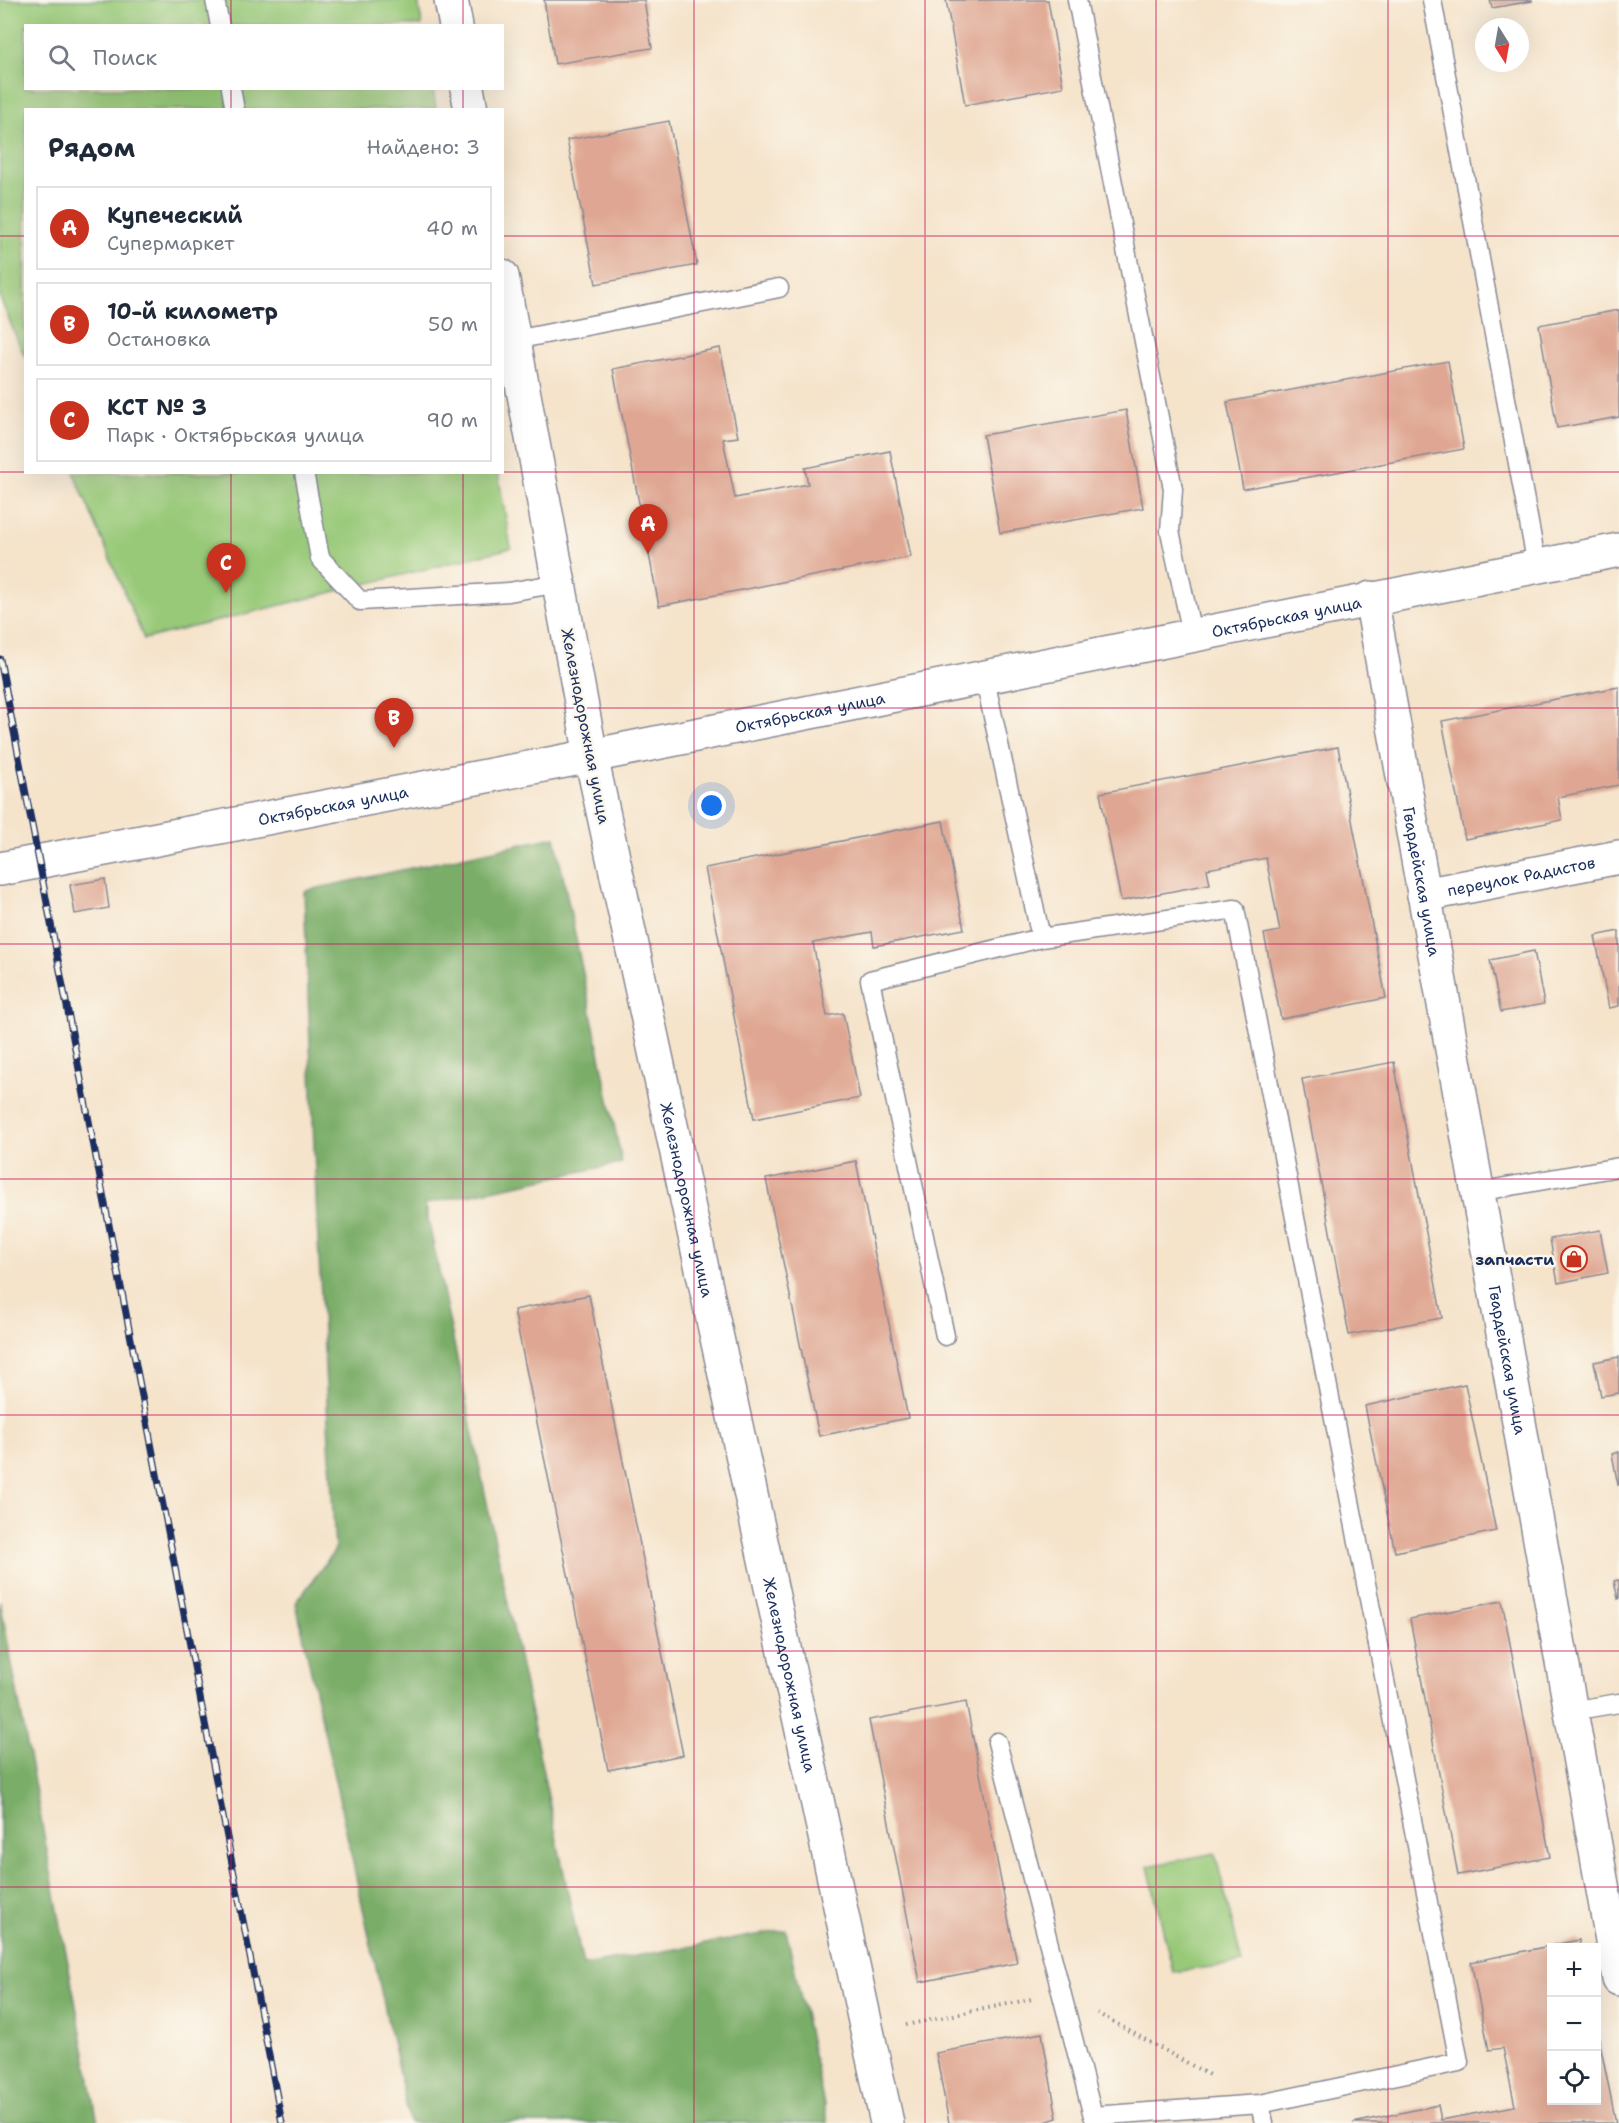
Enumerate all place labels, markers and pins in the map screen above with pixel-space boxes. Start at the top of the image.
pin: A [628,504,668,554]
pin: C [206,544,246,593]
pin: B [374,698,414,748]
shop icon: запчасти [1559,1244,1589,1274]
place label: запчасти [1476,1249,1554,1270]

